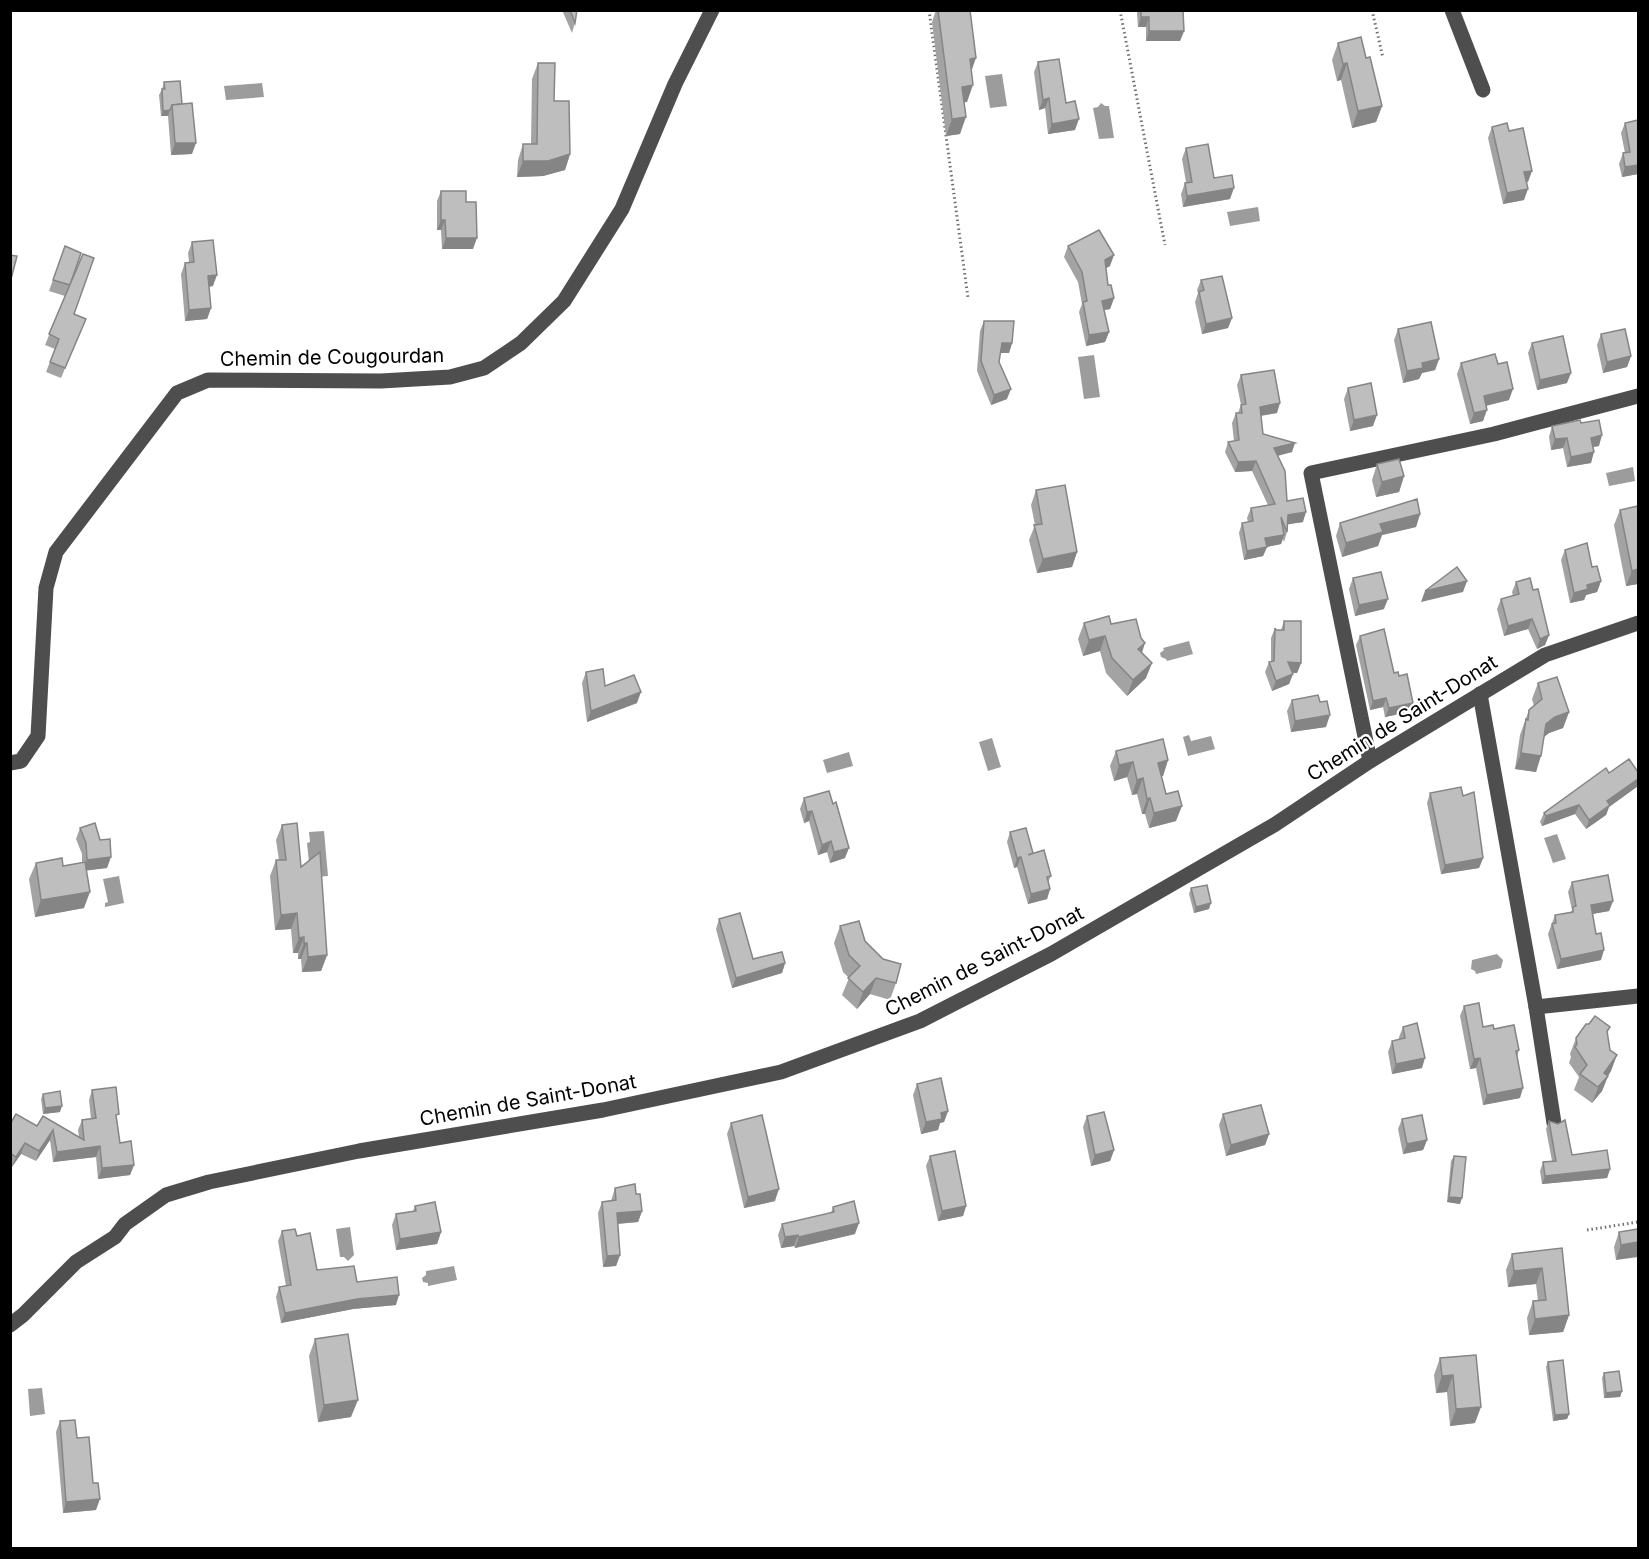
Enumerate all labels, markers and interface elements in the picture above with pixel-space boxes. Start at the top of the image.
street label: Chemin de Cougourdan [220,343,444,371]
street label: Chemin de Saint-Donat [1303,649,1502,786]
street label: Chemin de Saint-Donat [881,900,1088,1022]
street label: Chemin de Saint-Donat [418,1069,639,1131]

